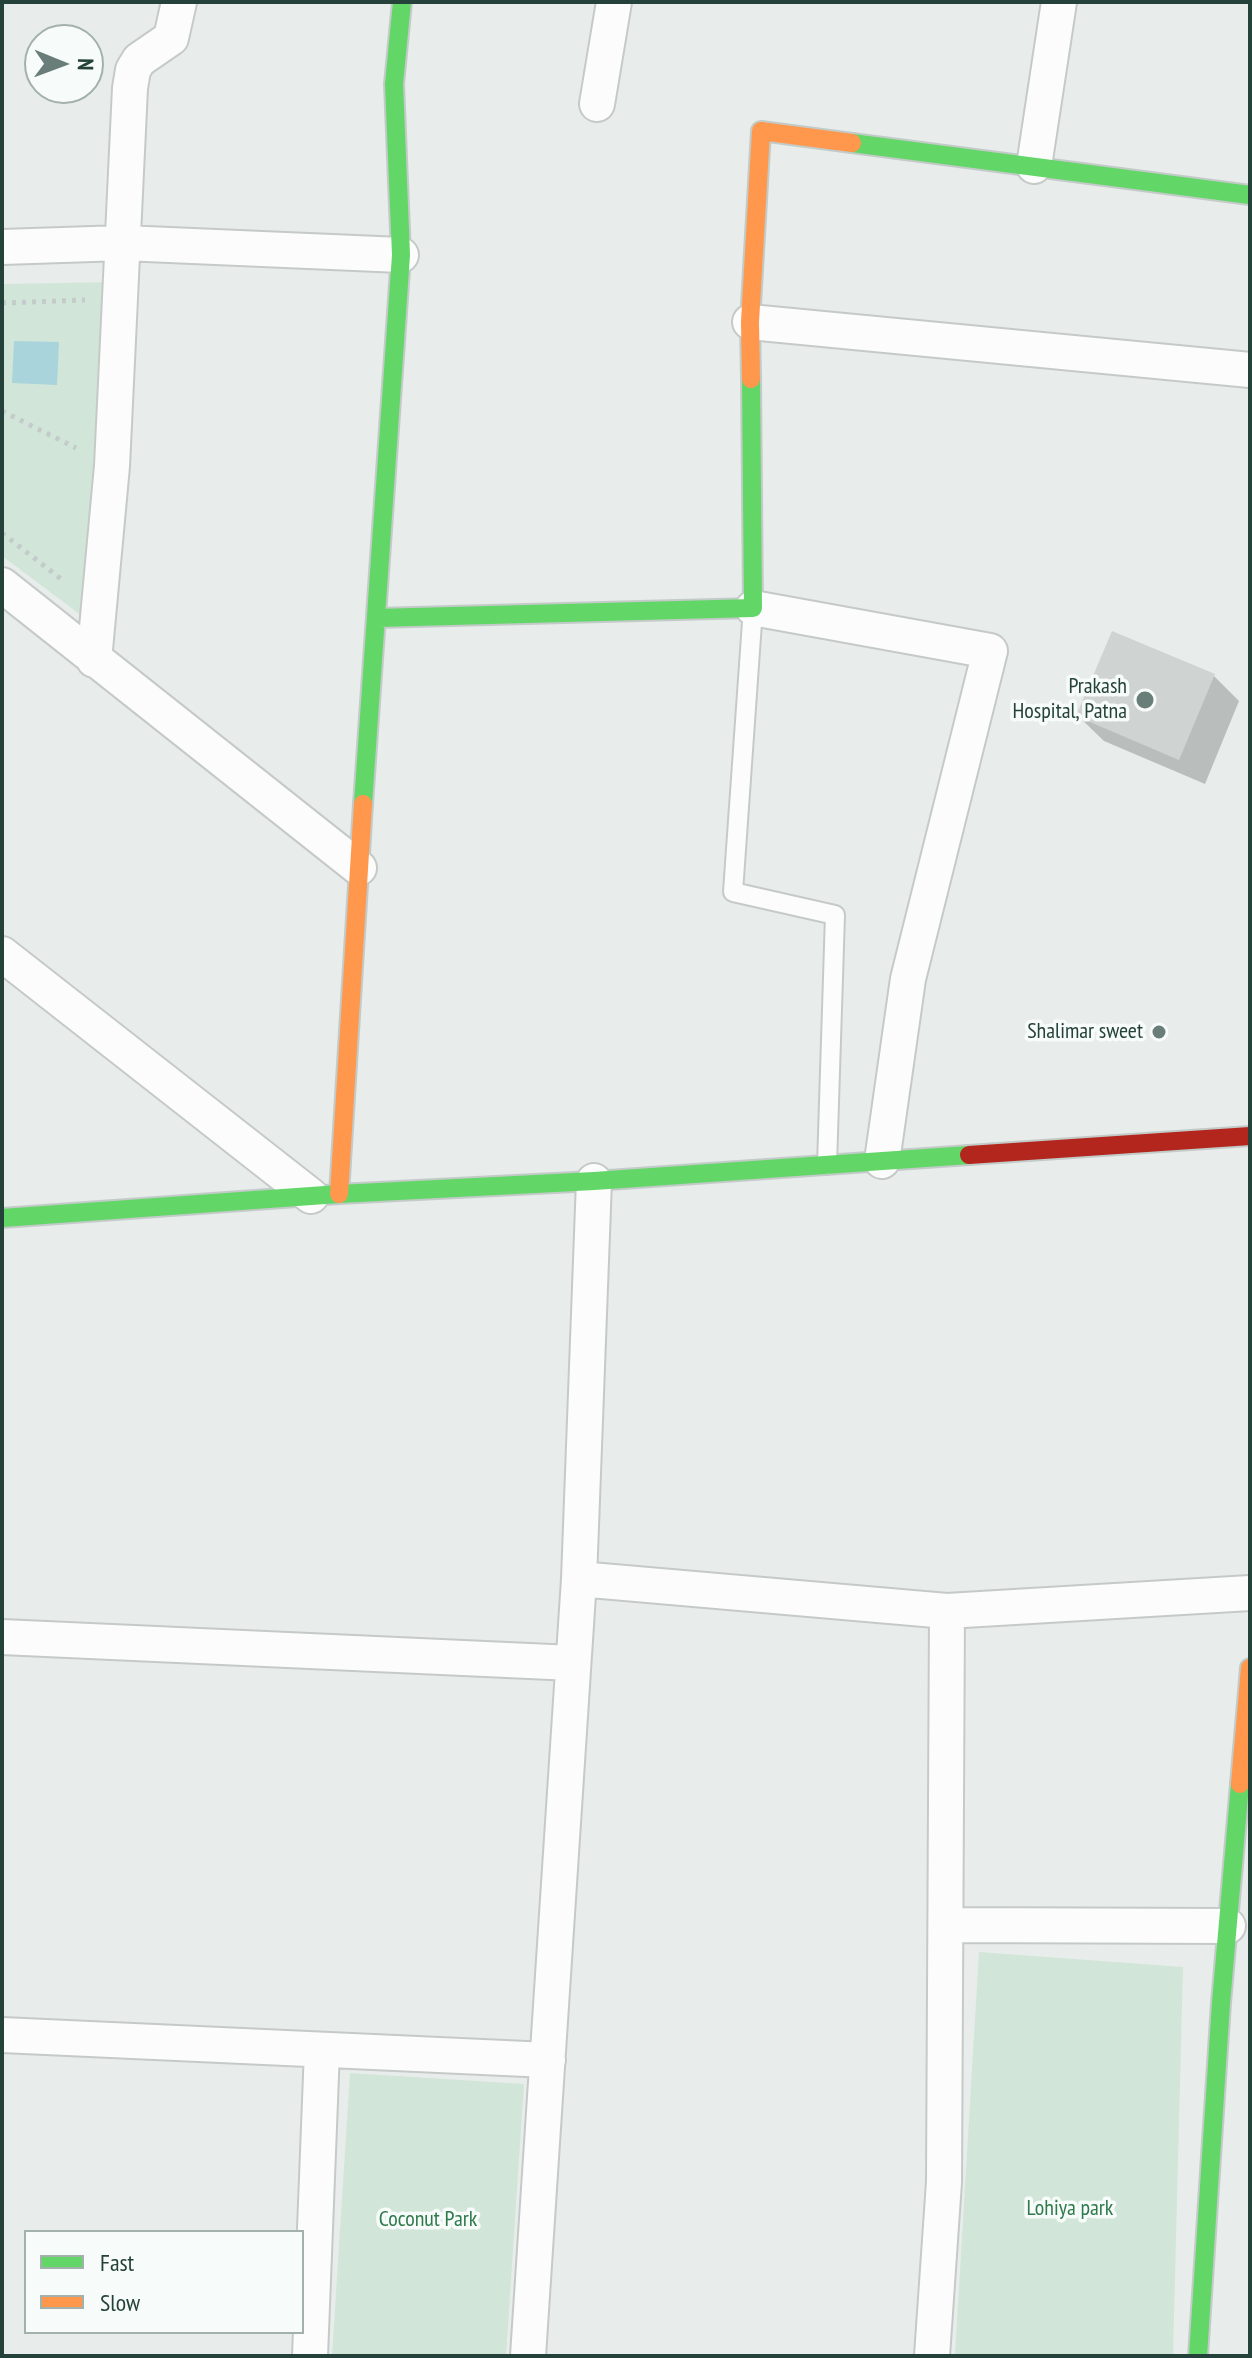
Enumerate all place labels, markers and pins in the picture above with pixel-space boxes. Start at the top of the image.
place label: Prakash Hospital, Patna [1013,674,1127,726]
marker: Prakash Hospital, Patna [1134,689,1156,711]
place label: Shalimar sweet [1027,1019,1143,1045]
marker: Shalimar sweet [1150,1023,1168,1041]

